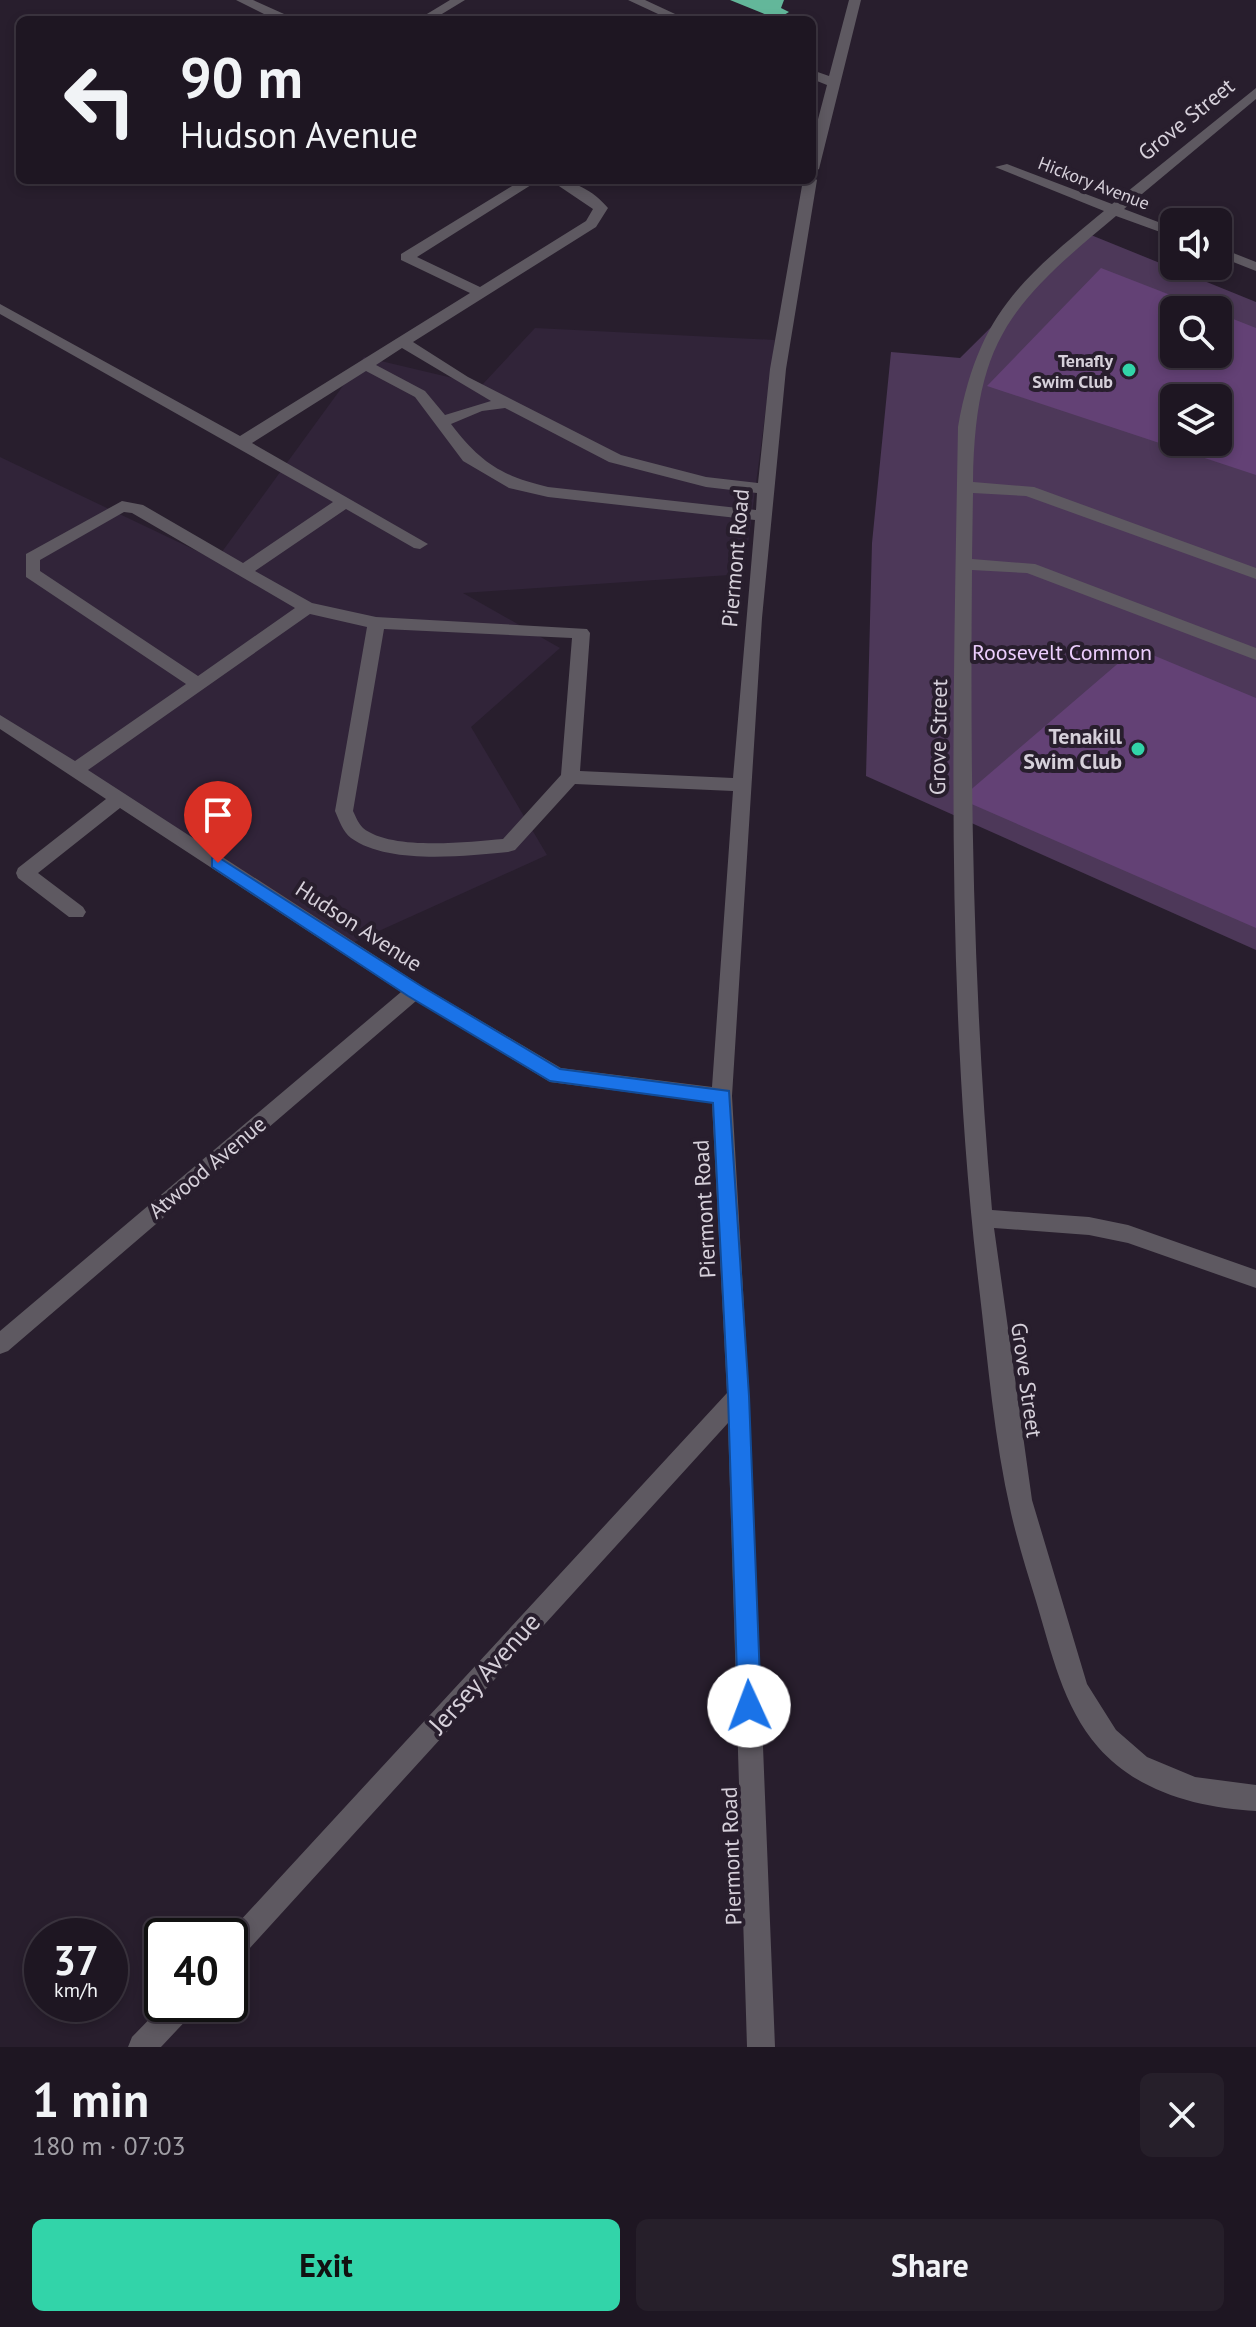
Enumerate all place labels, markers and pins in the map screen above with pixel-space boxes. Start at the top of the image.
place label: Tenafly Swim Club [1032,349,1113,393]
marker: Tenafly Swim Club [1120,361,1138,379]
place label: Tenakill Swim Club [1023,722,1123,775]
marker: Tenakill Swim Club [1129,740,1147,758]
pin [184,781,252,863]

